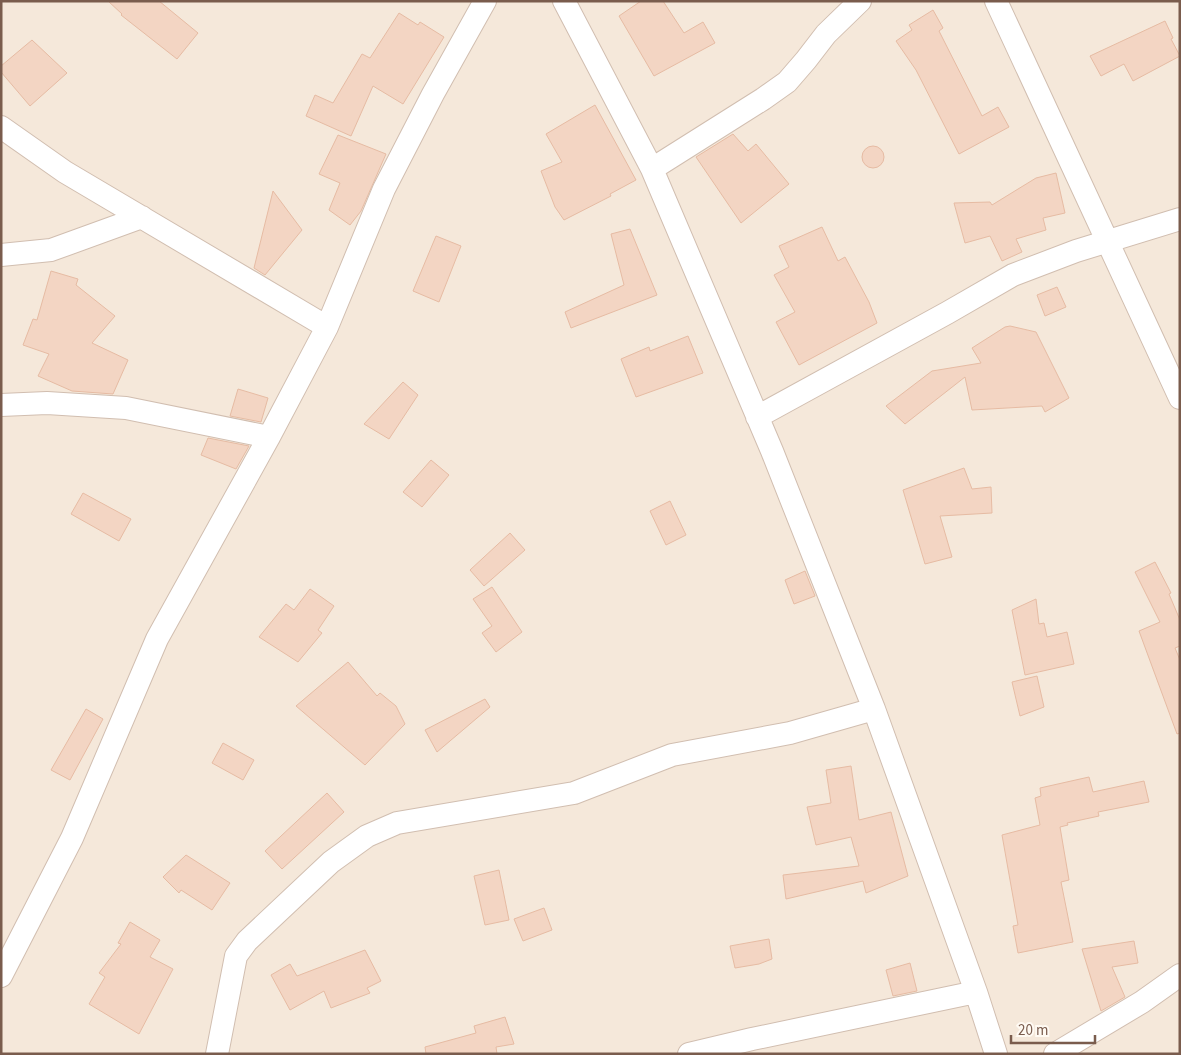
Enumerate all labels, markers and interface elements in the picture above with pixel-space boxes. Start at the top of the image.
scale bar [1011,1012,1095,1044]
text: 20 m [1018,1020,1048,1041]

